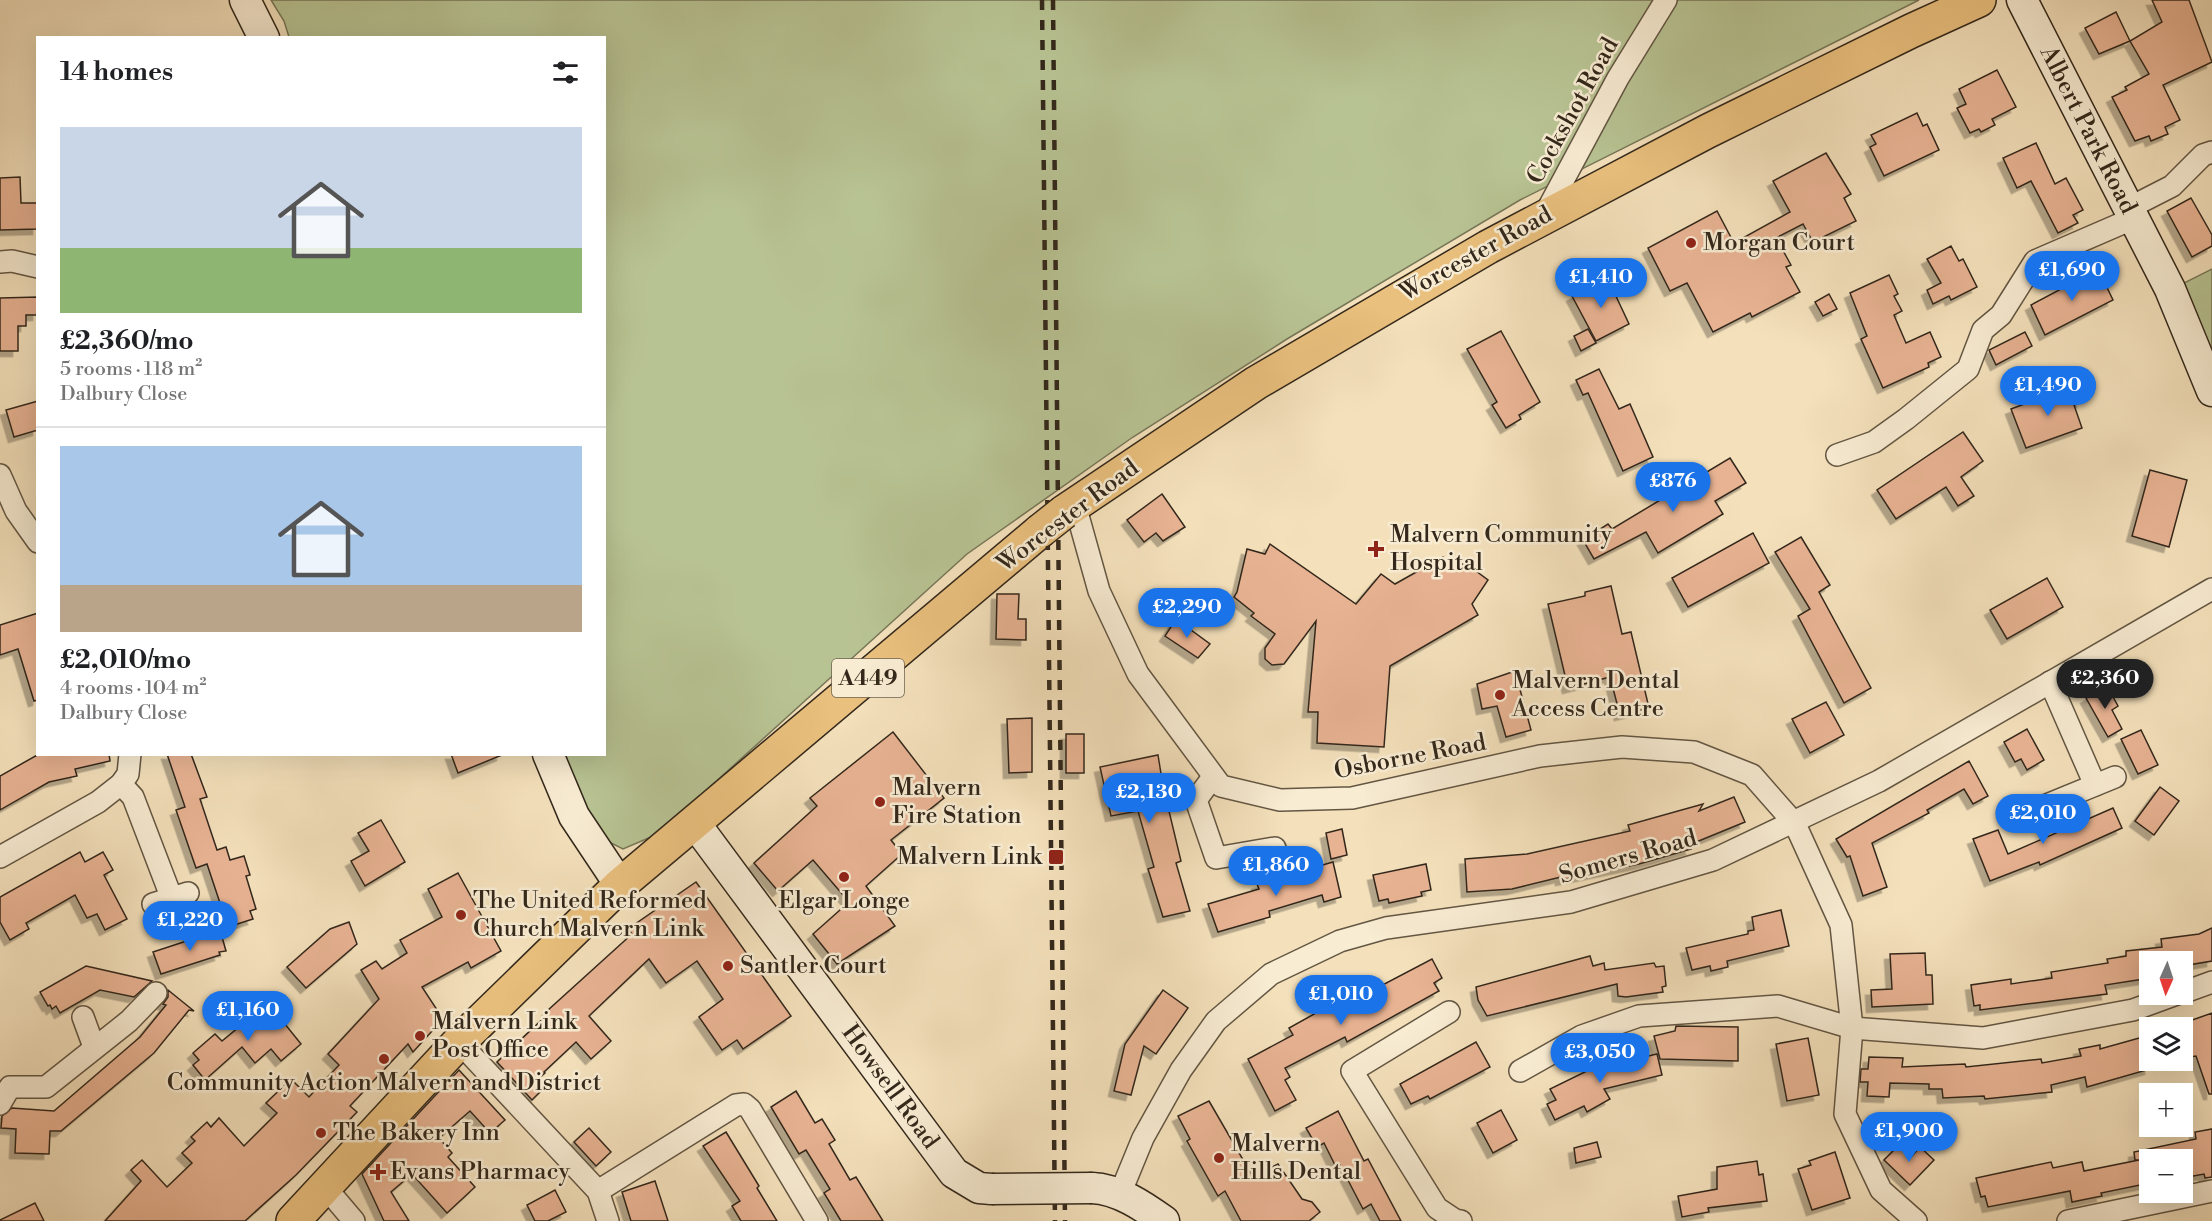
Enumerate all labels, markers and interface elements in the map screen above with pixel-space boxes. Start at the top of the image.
street label: Cockshot Road [1520,32,1626,189]
street label: Albert Park Road [2032,40,2143,219]
text: 14 homes [60,56,173,88]
icon: filters [549,56,582,89]
icon: home [267,166,375,274]
street label: Worcester Road [1393,199,1558,309]
place label: Morgan Court [1703,228,1855,258]
marker: Morgan Court [1684,236,1698,250]
pin: £1,690 [2023,251,2121,302]
pin: £1,410 [1552,258,1650,309]
text: £1,690 [2039,258,2105,283]
text: £1,410 [1569,265,1633,290]
text: £2,360/mo [60,325,194,357]
text: 5 rooms · 118 m² [60,357,202,382]
pin: £1,490 [1999,366,2097,417]
text: £1,490 [2014,373,2082,398]
text: Dalbury Close [60,382,187,407]
street label: Worcester Road [990,453,1145,580]
pin: £876 [1637,462,1709,513]
text: £876 [1649,469,1697,494]
icon: home [267,485,375,593]
place label: Malvern Community Hospital [1390,520,1612,578]
marker: Malvern Community Hospital [1367,540,1385,558]
pin: £2,290 [1138,588,1236,639]
text: £2,290 [1152,595,1222,620]
text: £2,010/mo [60,644,191,676]
road number: A449 [832,659,904,697]
pin: £2,360 [2056,659,2154,710]
place label: Malvern Dental Access Centre [1511,666,1680,724]
text: £2,360 [2070,666,2140,691]
text: 4 rooms · 104 m² [60,676,207,701]
marker: Malvern Dental Access Centre [1493,688,1507,702]
text: Dalbury Close [60,701,187,726]
street label: Osborne Road [1331,727,1489,786]
place label: Malvern Fire Station [892,773,1022,831]
pin: £2,130 [1100,773,1198,824]
text: £2,130 [1116,780,1182,805]
pin: £2,010 [1994,794,2092,845]
marker: Malvern Fire Station [873,795,887,809]
text: £2,010 [2009,801,2077,826]
street label: Somers Road [1556,823,1701,891]
place label: Malvern Link [897,842,1043,872]
pin: £1,860 [1227,846,1325,897]
marker: Malvern Link [1047,848,1065,866]
text: £1,860 [1242,853,1310,878]
marker: Elgar Longe [837,870,851,884]
place label: The United Reformed Church Malvern Link [473,886,707,944]
place label: Elgar Longe [778,886,910,916]
pin: £1,220 [141,901,239,952]
text: £1,220 [157,908,223,933]
marker: The United Reformed Church Malvern Link [454,908,468,922]
place label: Santler Court [740,951,887,981]
north arrow [2139,951,2193,1005]
map controls [2139,951,2193,1203]
marker: Santler Court [721,959,735,973]
pin: £1,010 [1292,975,1390,1026]
text: £1,010 [1309,982,1373,1007]
pin: £1,160 [199,991,297,1042]
text: £1,160 [216,998,280,1023]
place label: Malvern Link Post Office [432,1007,578,1065]
button: layers [2139,1017,2193,1071]
street label: Howsell Road [835,1019,945,1155]
marker: Malvern Link Post Office [413,1029,427,1043]
pin: £3,050 [1551,1033,1649,1084]
text: £3,050 [1565,1040,1635,1065]
marker: Community Action Malvern and District [377,1052,391,1066]
place label: Community Action Malvern and District [167,1068,602,1098]
button: + [2139,1083,2193,1137]
pin: £1,900 [1860,1112,1958,1163]
place label: The Bakery Inn [333,1118,500,1148]
text: £1,900 [1875,1119,1943,1144]
marker: The Bakery Inn [314,1126,328,1140]
place label: Malvern Hills Dental [1231,1129,1361,1187]
button: − [2139,1149,2193,1203]
marker: Malvern Hills Dental [1212,1151,1226,1165]
place label: Evans Pharmacy [390,1157,571,1187]
marker: Evans Pharmacy [371,1165,385,1179]

